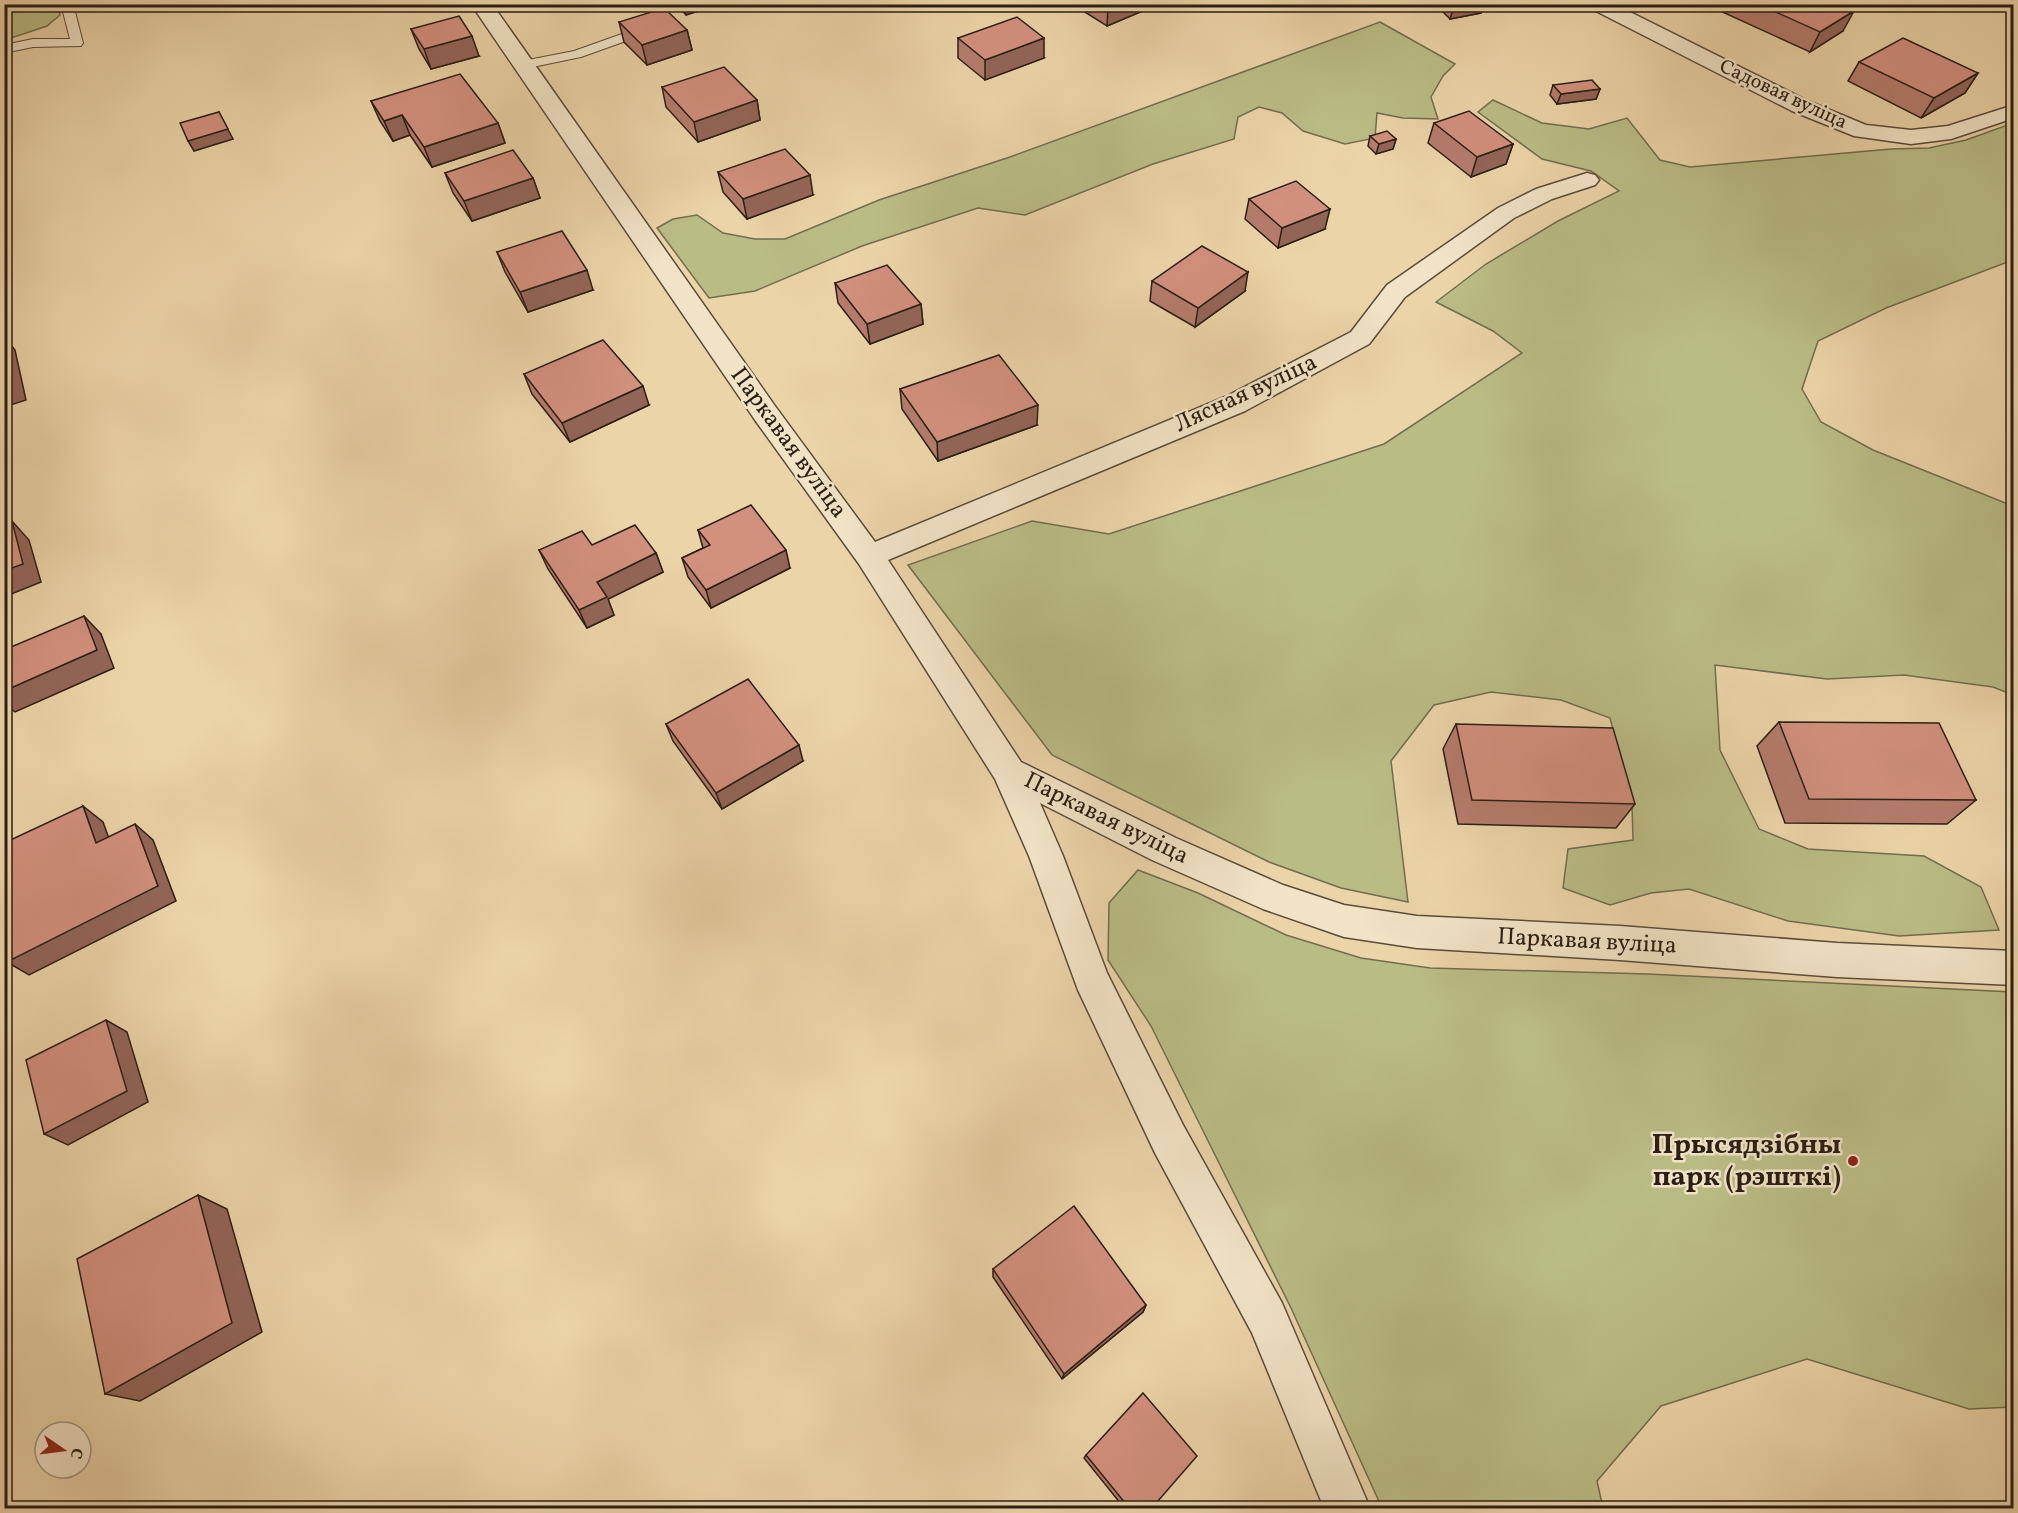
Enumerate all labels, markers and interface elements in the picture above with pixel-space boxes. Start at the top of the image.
street label: Садовая вуліца [1714,53,1852,137]
street label: Лясная вуліца [1169,346,1323,442]
street label: Паркавая вуліца [721,360,855,526]
street label: Паркавая вуліца [1018,764,1194,874]
street label: Паркавая вуліца [1496,920,1678,964]
place label: Прысядзібны парк (рэшткі) [1652,1126,1841,1197]
marker: Прысядзібны парк (рэшткі) [1846,1154,1860,1168]
north arrow [33,1420,93,1480]
text: С [64,1445,88,1461]

